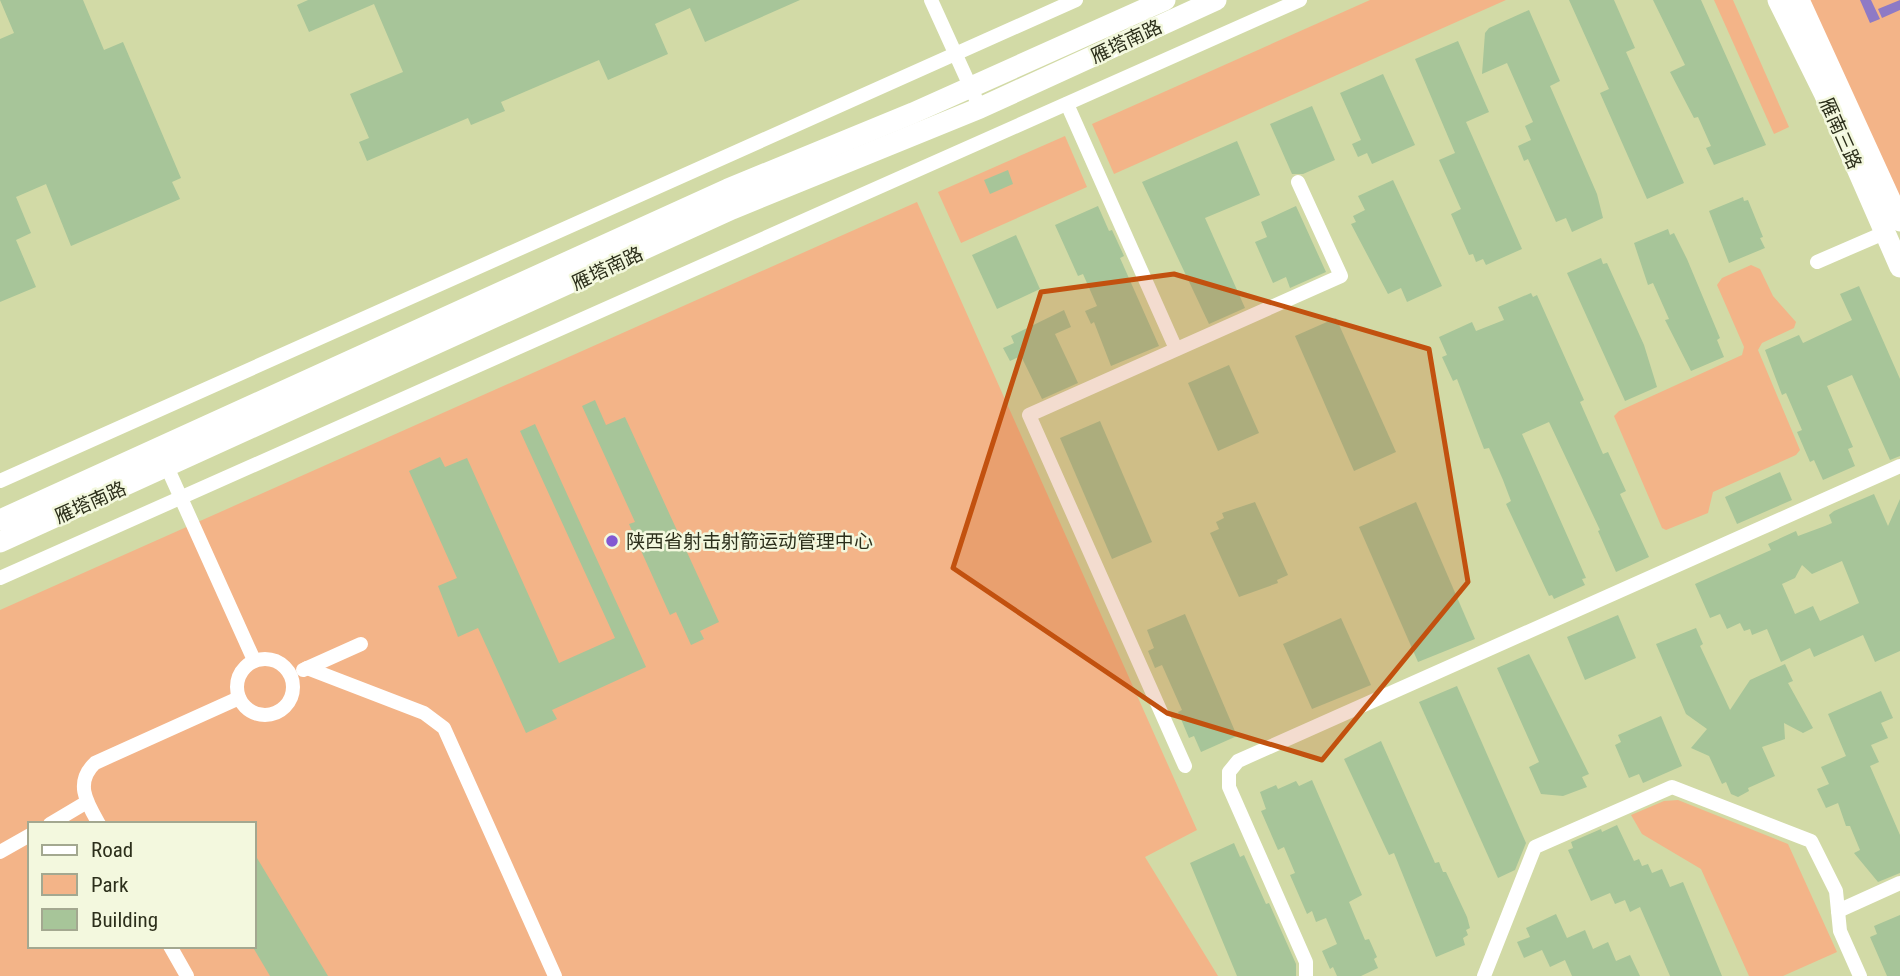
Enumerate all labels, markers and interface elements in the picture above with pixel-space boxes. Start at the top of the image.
street label: 雁塔南路 [1087,15,1166,68]
street label: 雁南三路 [1815,94,1867,173]
street label: 雁塔南路 [568,242,647,295]
street label: 雁塔南路 [51,476,130,528]
place label: 陕西省射击射箭运动管理中心 [626,530,873,553]
marker: 陕西省射击射箭运动管理中心 [604,533,620,549]
legend [28,822,256,948]
text: Road [91,838,133,862]
text: Park [91,873,129,897]
text: Building [91,908,158,932]

